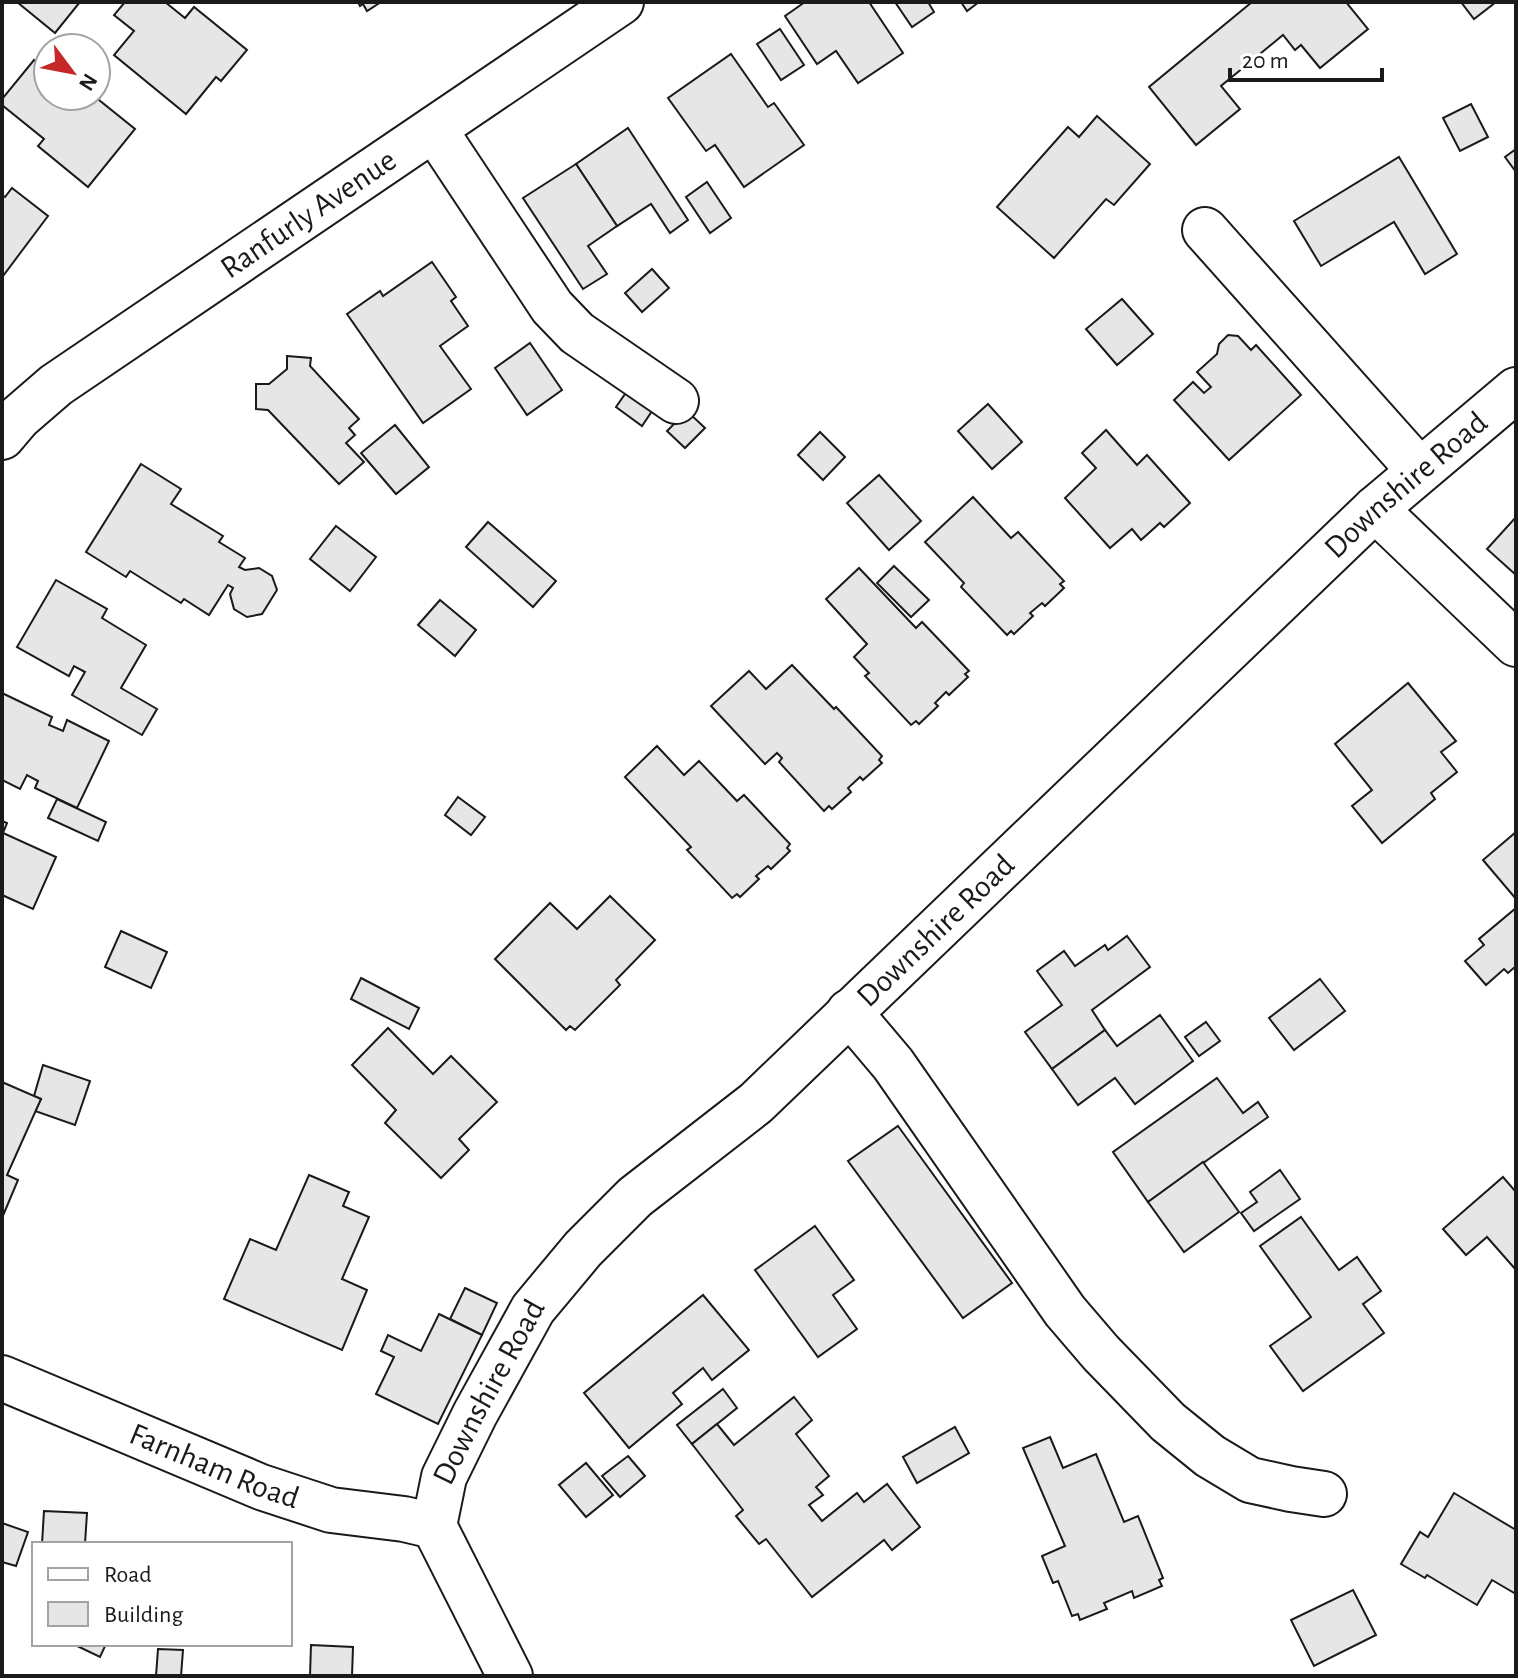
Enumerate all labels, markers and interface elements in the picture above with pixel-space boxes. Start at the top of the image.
north arrow [32,32,112,112]
scale bar [1230,32,1382,82]
text: 20 m [1242,49,1289,73]
text: N [75,70,101,94]
street label: Ranfurly Avenue [215,143,402,284]
street label: Downshire Road [1318,406,1493,564]
street label: Downshire Road [851,848,1020,1013]
street label: Downshire Road [427,1294,551,1490]
street label: Farnham Road [125,1418,303,1514]
legend [32,1542,292,1646]
text: Road [104,1563,152,1587]
text: Building [104,1603,183,1627]

